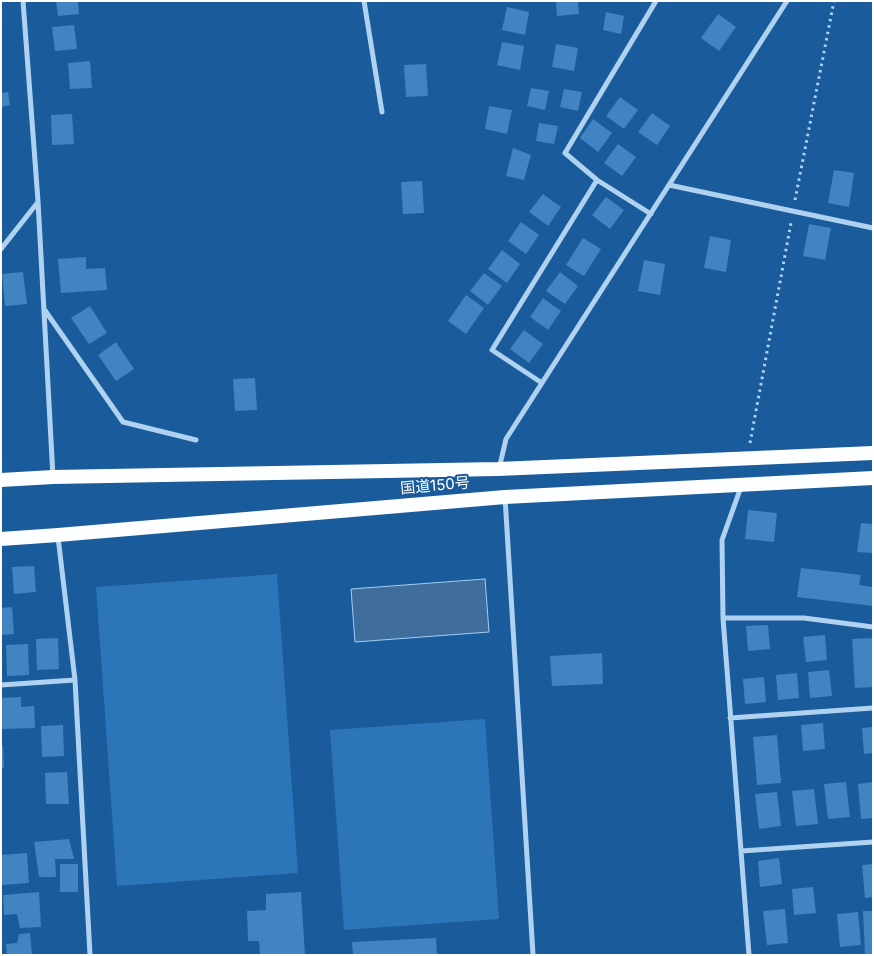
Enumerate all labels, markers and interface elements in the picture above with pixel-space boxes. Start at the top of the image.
street label: 国道150号 [400,474,470,498]

